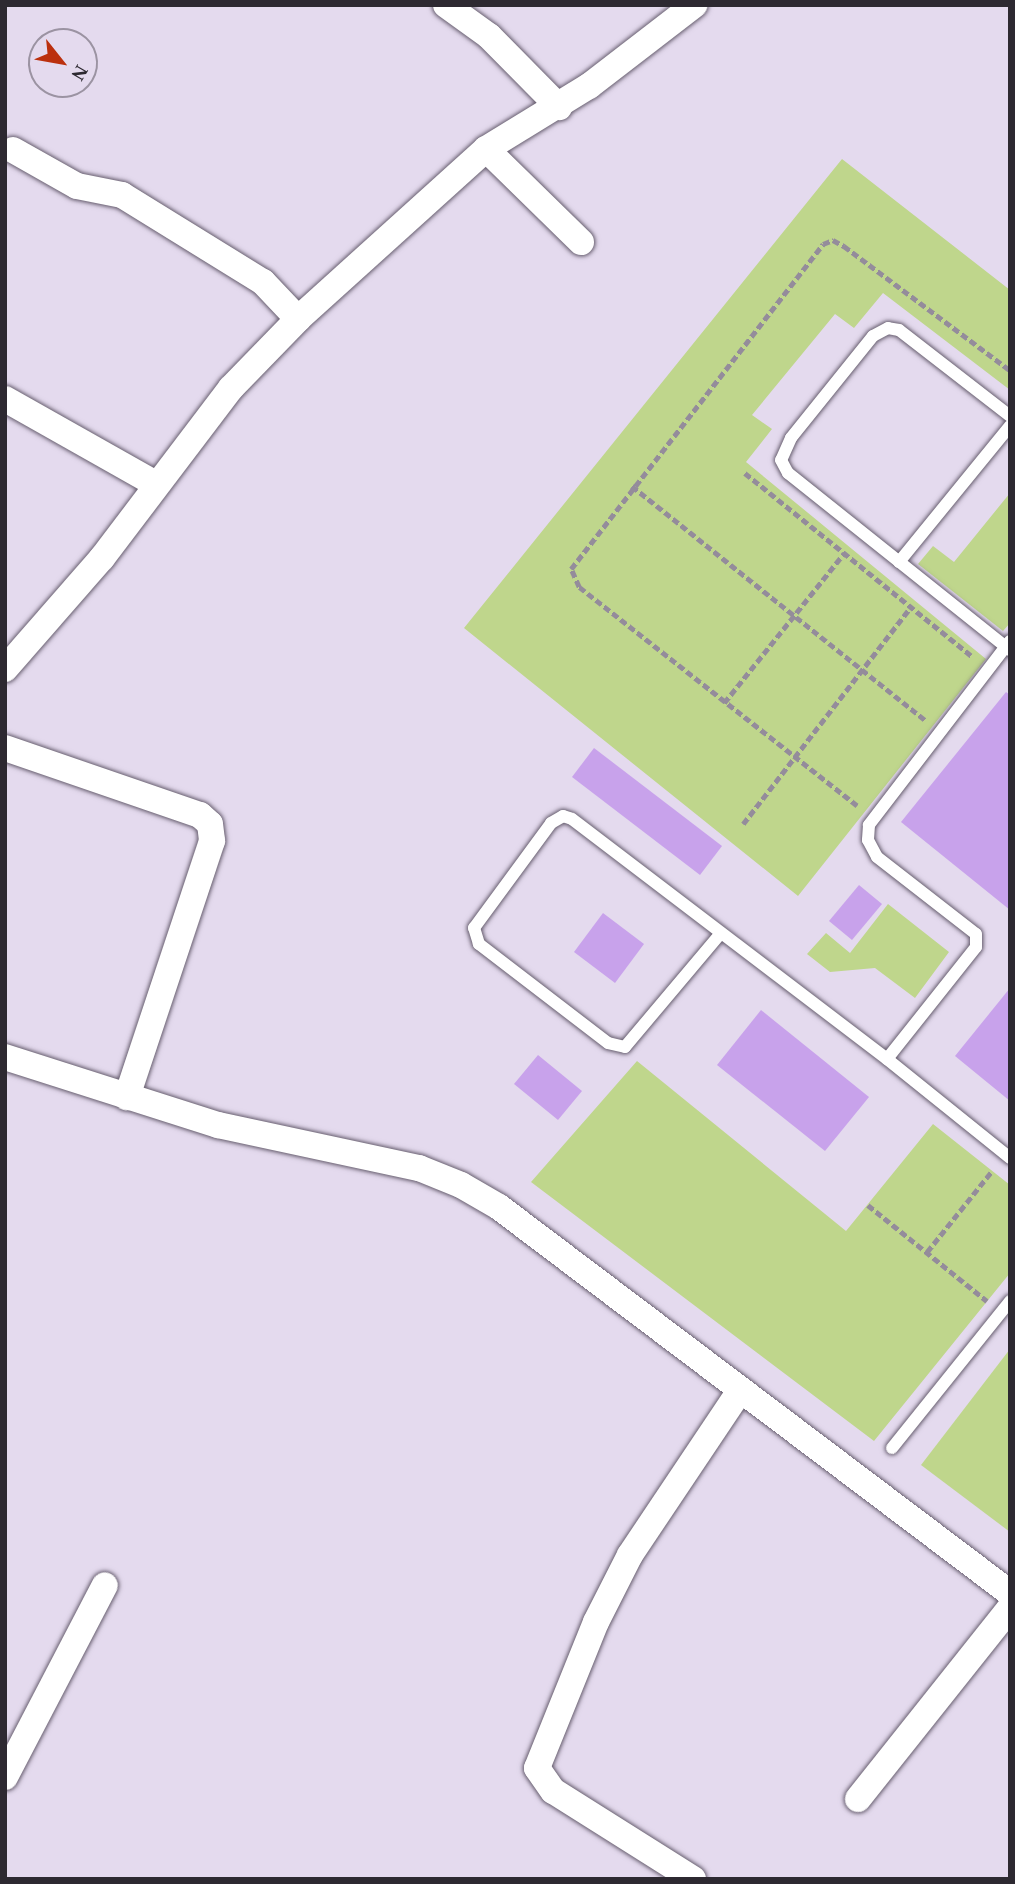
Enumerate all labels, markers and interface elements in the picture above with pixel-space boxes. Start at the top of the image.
north arrow [28,28,98,98]
text: N [67,62,92,84]

